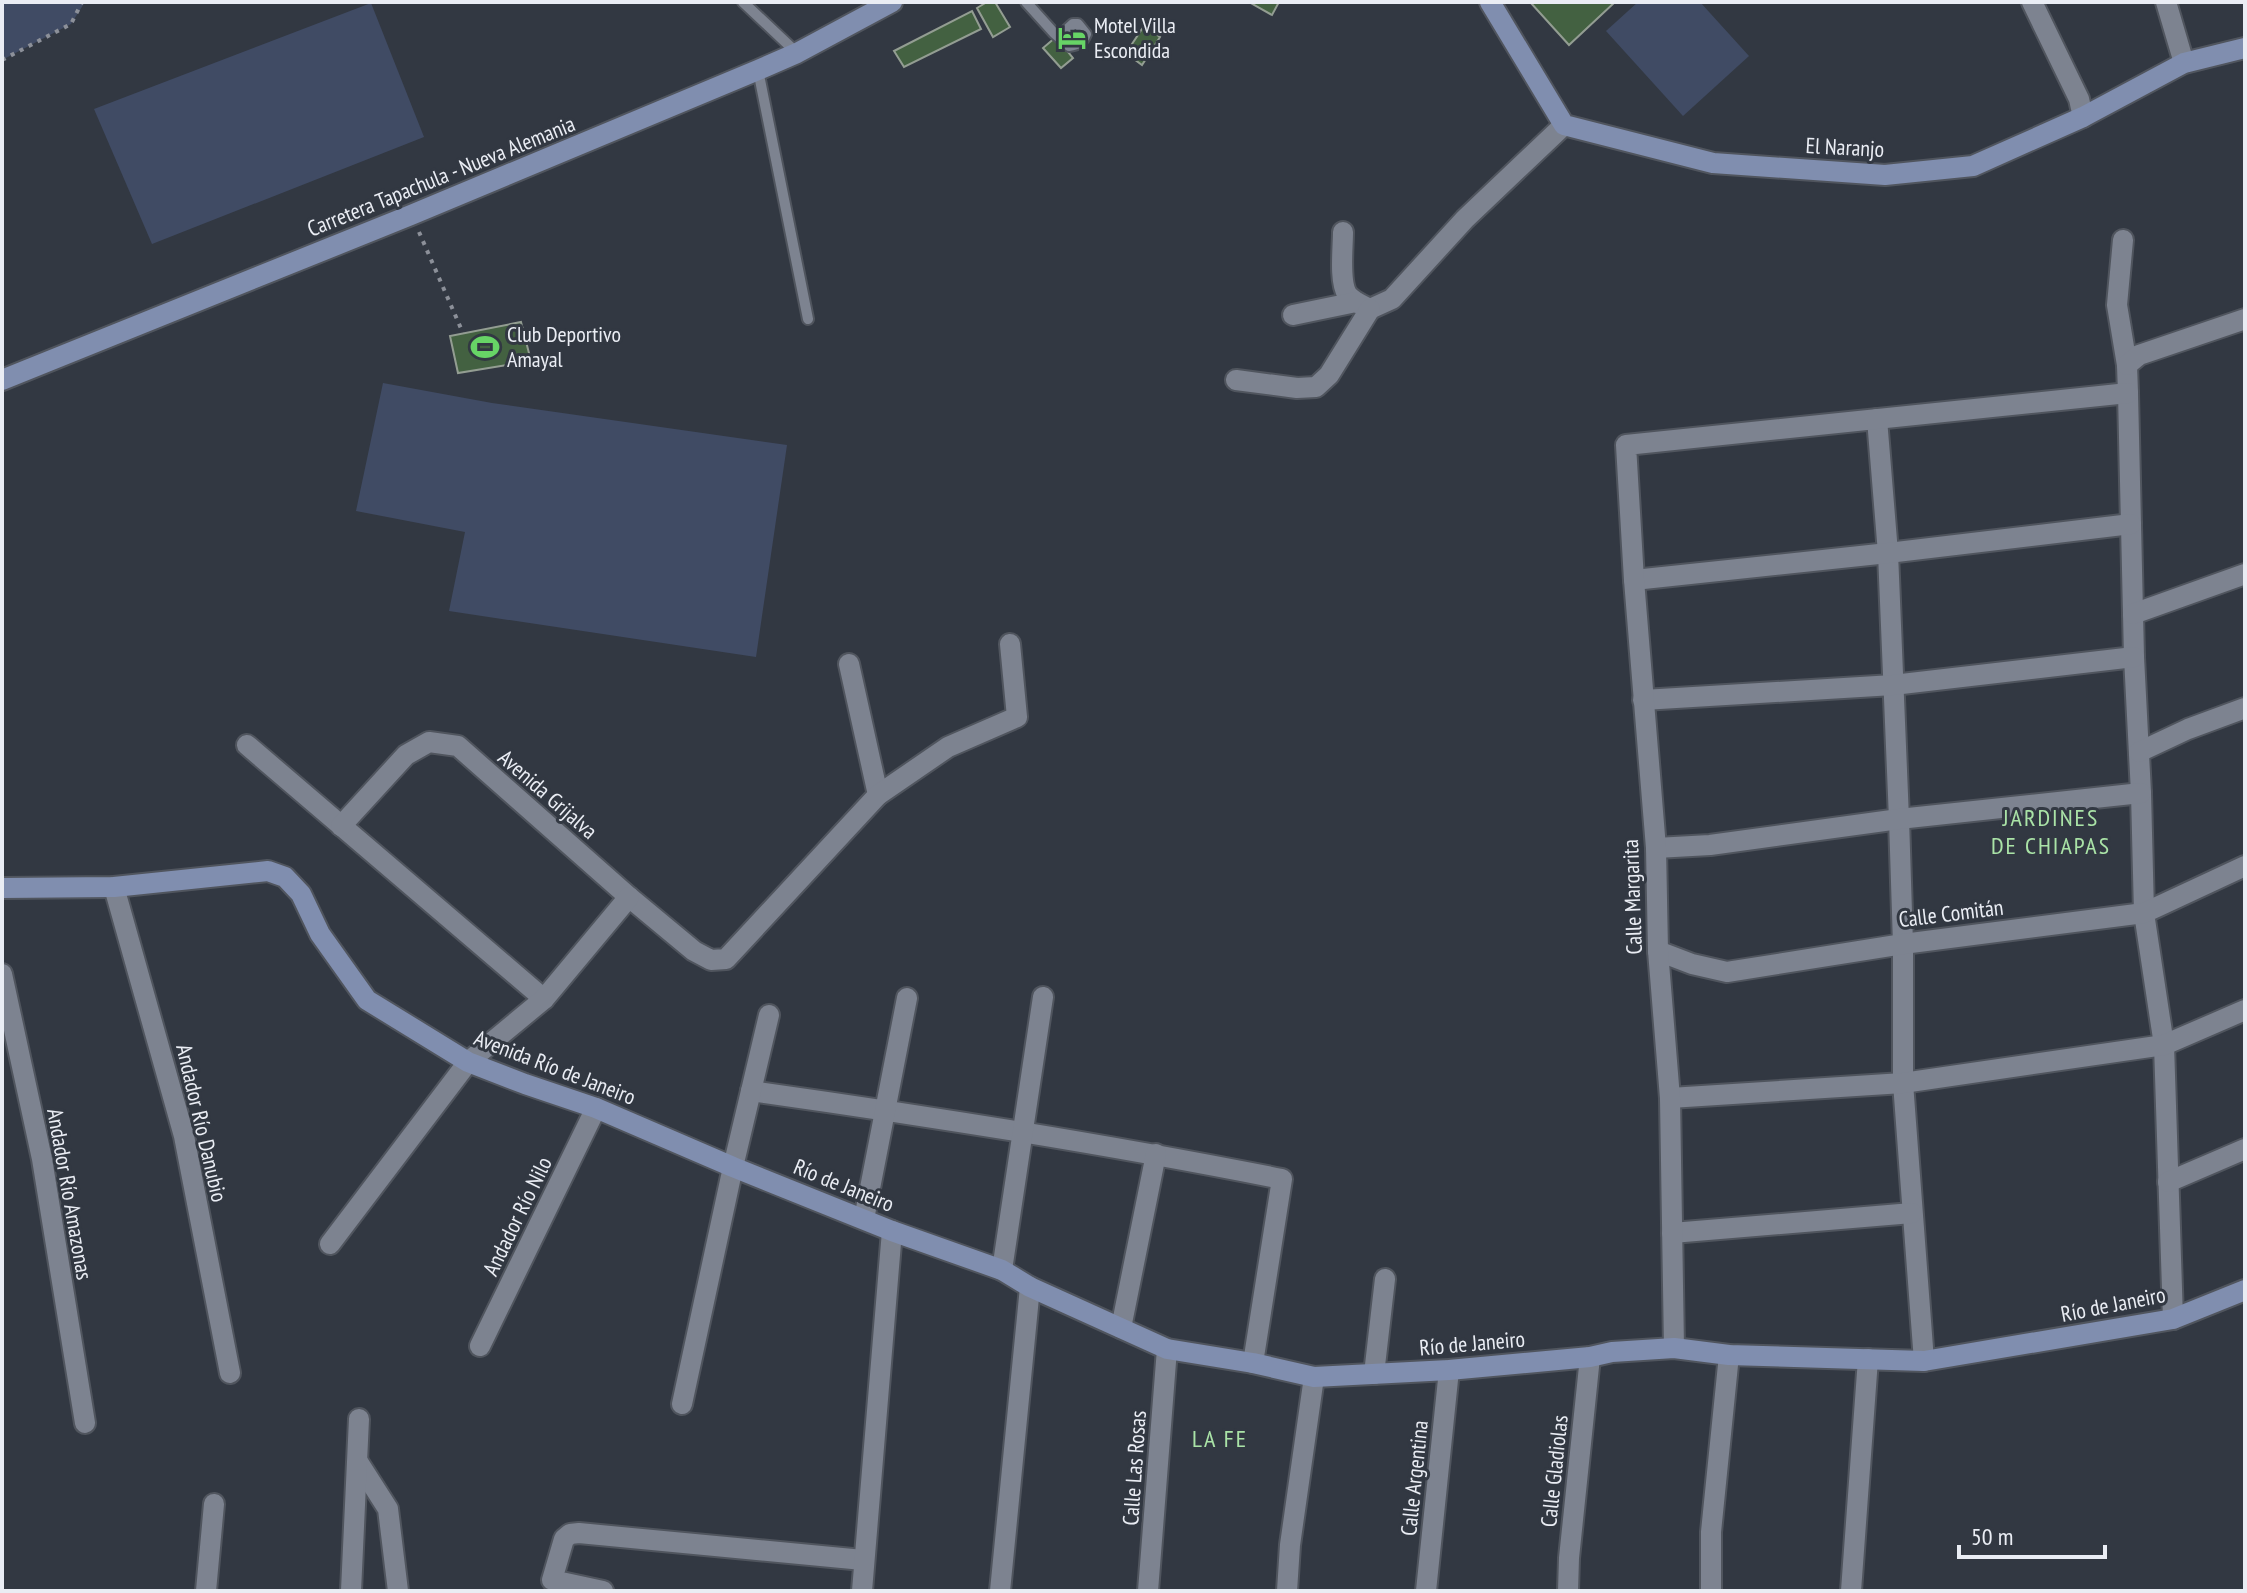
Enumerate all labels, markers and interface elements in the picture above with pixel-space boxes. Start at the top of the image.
place label: Motel Villa Escondida [1094,11,1176,64]
hotel icon: Motel Villa Escondida [1057,23,1087,53]
street label: Carretera Tapachula - Nueva Alemania [303,109,579,243]
street label: El Naranjo [1805,131,1885,163]
place label: Club Deportivo Amayal [507,320,621,373]
sports icon: Club Deportivo Amayal [470,332,500,362]
street label: Avenida Grijalva [493,743,603,845]
district label: JARDINES DE CHIAPAS [1991,802,2111,861]
street label: Calle Margarita [1616,839,1648,955]
street label: Calle Comitán [1897,893,2005,933]
street label: Avenida Río de Janeiro [470,1023,640,1111]
street label: Andador Río Danubio [170,1041,234,1205]
street label: Andador Río Amazonas [41,1106,99,1282]
street label: Andador Río Nilo [476,1152,558,1280]
street label: Río de Janeiro [790,1152,898,1218]
street label: Río de Janeiro [2058,1280,2168,1328]
street label: Río de Janeiro [1418,1324,1526,1362]
street label: Calle Las Rosas [1116,1410,1152,1526]
street label: Calle Gladiolas [1534,1414,1574,1528]
street label: Calle Argentina [1394,1419,1434,1537]
district label: LA FE [1192,1423,1248,1454]
scale bar [1959,1509,2105,1559]
text: 50 m [1971,1521,2013,1552]

